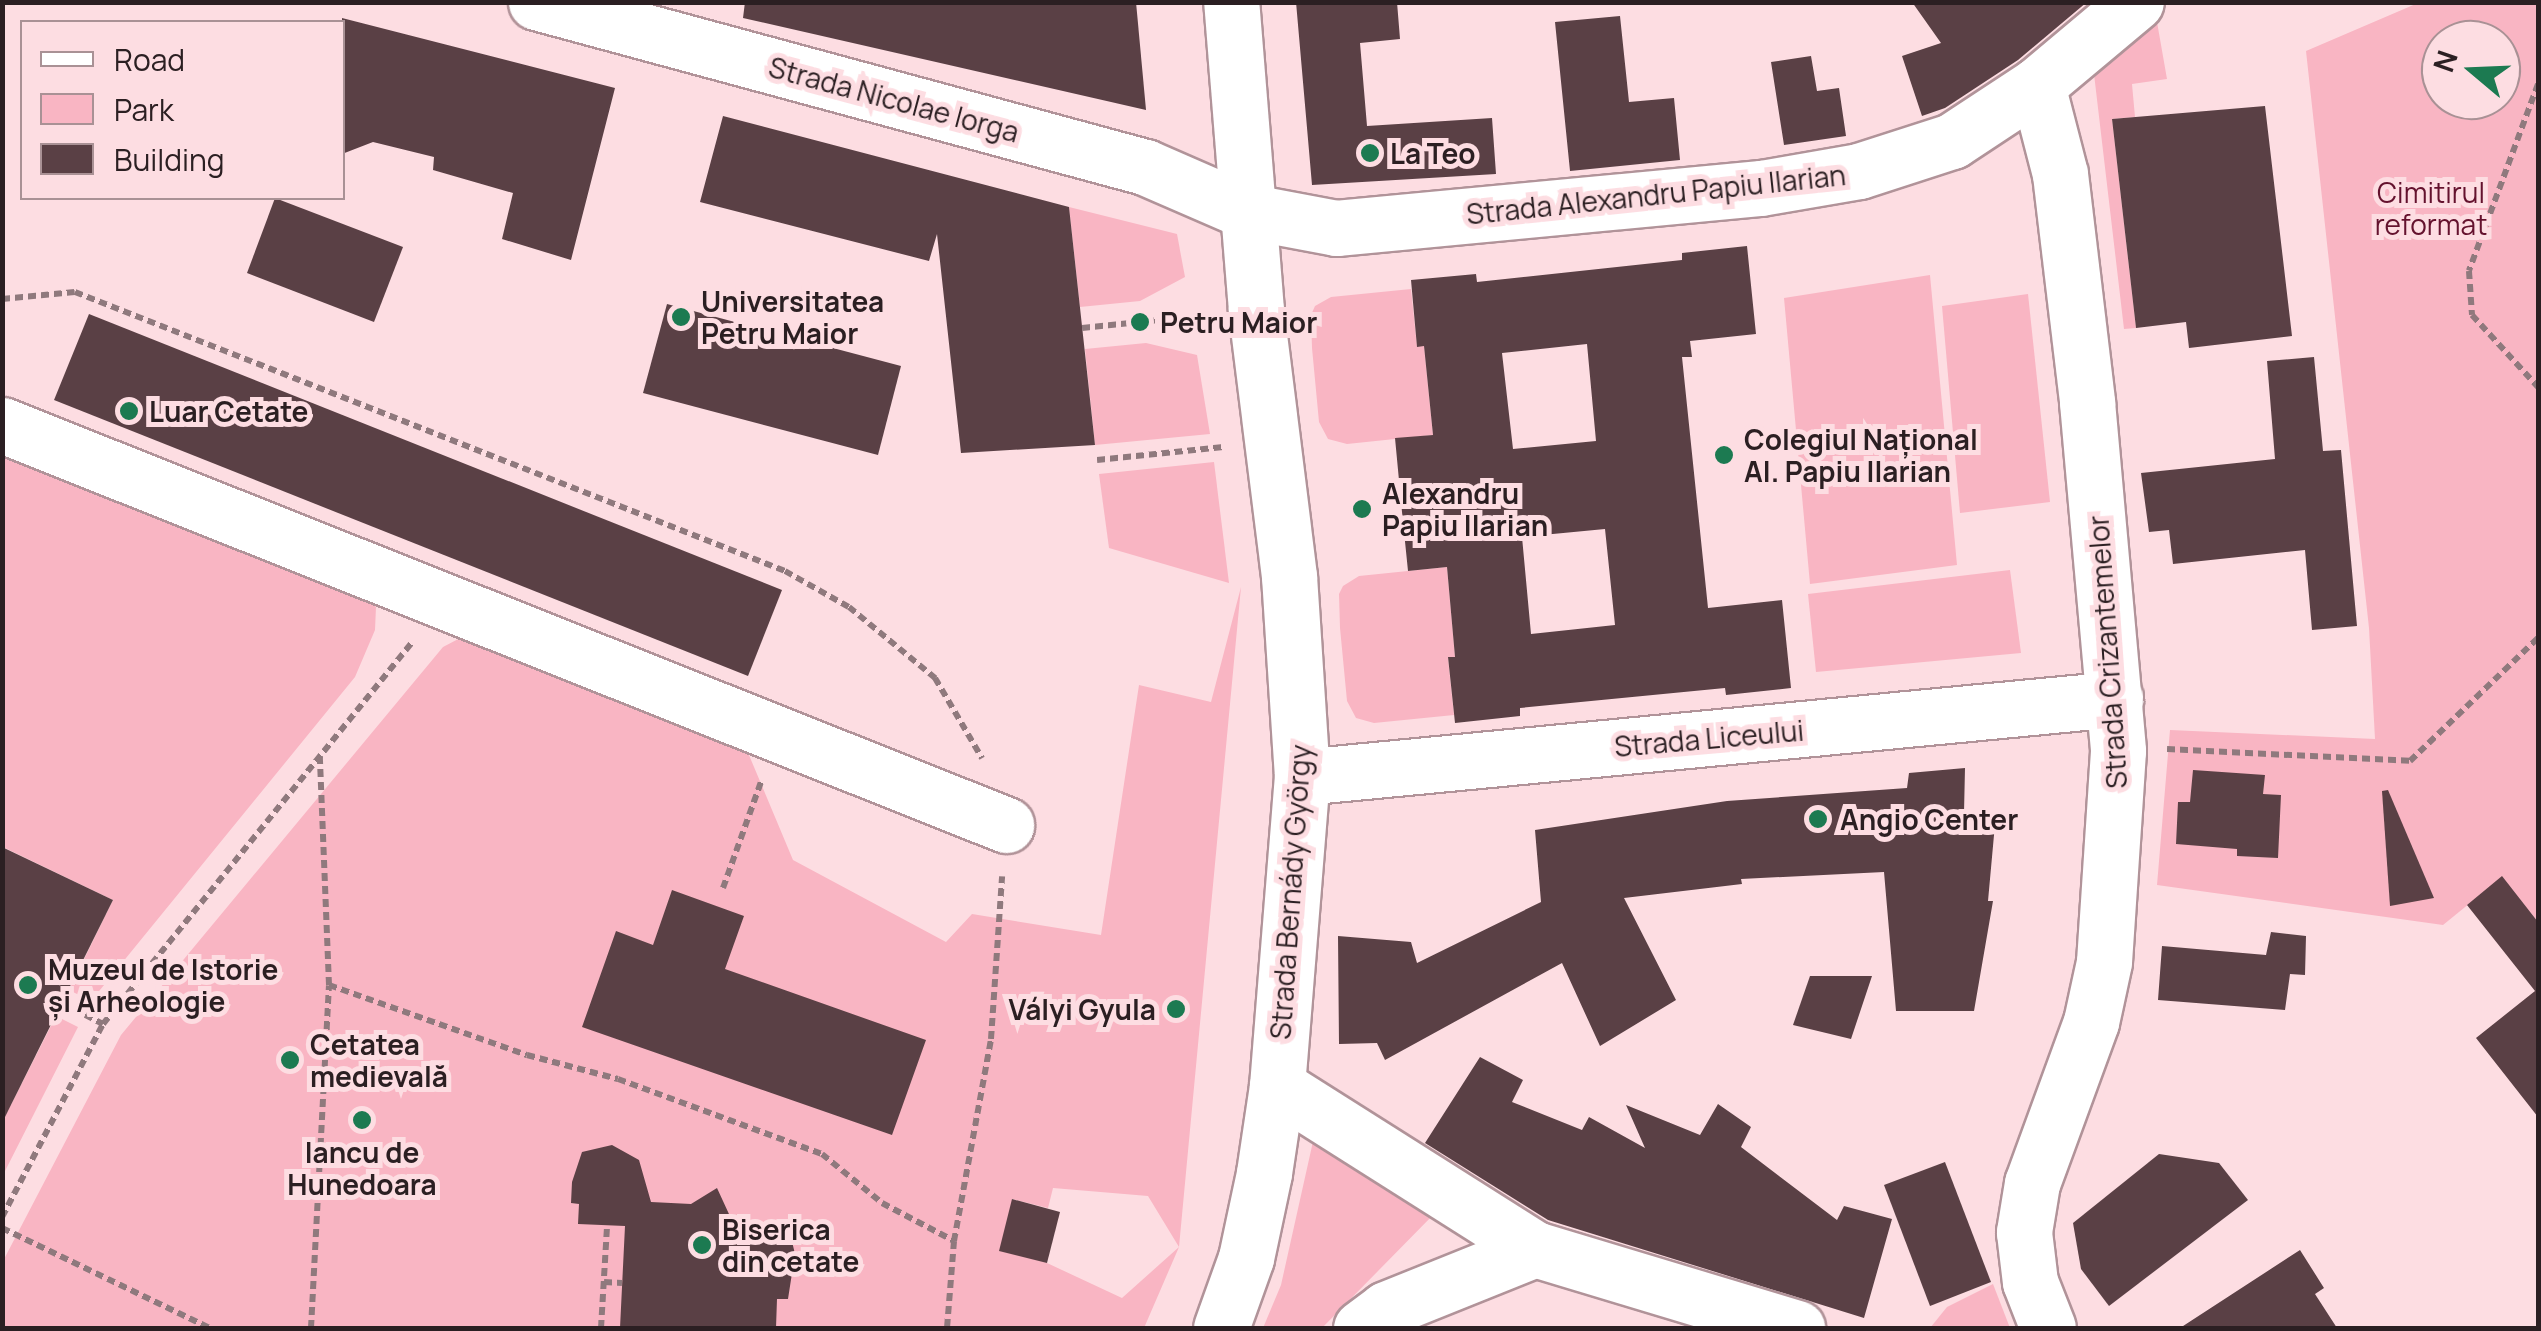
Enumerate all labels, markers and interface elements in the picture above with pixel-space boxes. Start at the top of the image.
legend [20,20,345,200]
north arrow [2421,20,2521,120]
text: Road [114,39,185,80]
text: N [2423,45,2466,77]
street label: Strada Nicolae Iorga [765,49,1023,149]
text: Park [114,89,174,130]
place label: La Teo [1390,136,1476,170]
text: Building [114,139,225,180]
marker: La Teo [1359,142,1381,164]
street label: Strada Alexandru Papiu Ilarian [1465,157,1847,231]
park label: Cimitirul reformat [2375,175,2487,241]
place label: Universitatea Petru Maior [701,284,884,350]
place label: Petru Maior [1160,305,1317,339]
marker: Universitatea Petru Maior [670,306,692,328]
marker: Petru Maior [1129,311,1151,333]
place label: Luar Cetate [149,394,308,428]
marker: Luar Cetate [118,400,140,422]
place label: Colegiul Național Al. Papiu Ilarian [1744,422,1978,488]
marker: Colegiul Național Al. Papiu Ilarian [1713,444,1735,466]
place label: Alexandru Papiu Ilarian [1382,476,1548,542]
marker: Alexandru Papiu Ilarian [1351,498,1373,520]
street label: Strada Crizantemelor [2081,514,2133,790]
street label: Strada Liceului [1613,713,1805,763]
street label: Strada Bernády György [1263,743,1317,1041]
place label: Angio Center [1840,802,2018,836]
marker: Angio Center [1805,806,1831,832]
place label: Muzeul de Istorie și Arheologie [48,952,278,1018]
marker: Muzeul de Istorie și Arheologie [17,974,39,996]
place label: Vályi Gyula [1009,992,1156,1026]
marker: Vályi Gyula [1165,998,1187,1020]
place label: Cetatea medievală [310,1027,448,1093]
marker: Cetatea medievală [279,1049,301,1071]
marker: Iancu de Hunedoara [351,1109,373,1131]
place label: Iancu de Hunedoara [287,1135,437,1201]
place label: Biserica din cetate [722,1212,859,1278]
marker: Biserica din cetate [691,1234,713,1256]

